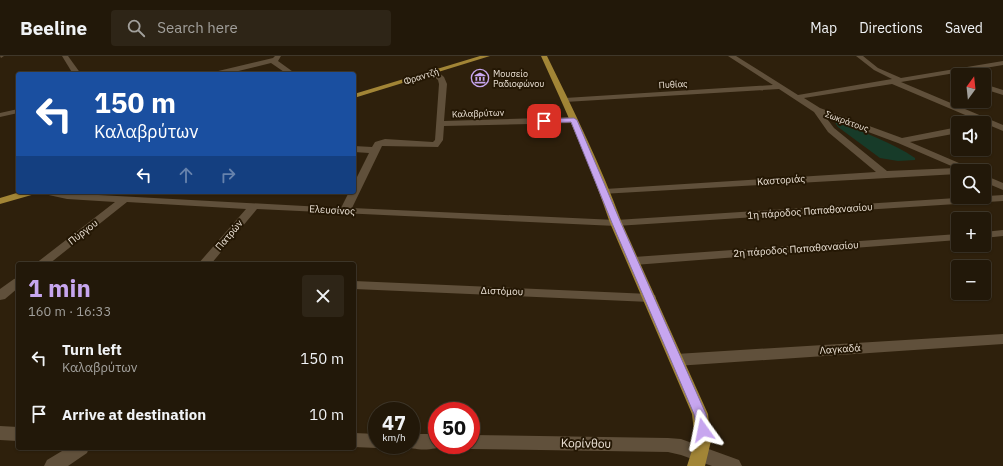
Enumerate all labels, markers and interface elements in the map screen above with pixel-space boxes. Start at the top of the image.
search box [111,10,391,46]
text: Beeline [20,16,87,40]
icon: search [125,17,147,39]
text: Search here [157,18,238,37]
text: Map [810,19,837,37]
text: Directions [859,19,923,37]
text: Saved [945,19,983,37]
street label: Φραντζή [402,65,440,87]
museum icon: Μουσείο Ραδιοφώνου [470,68,490,88]
place label: Μουσείο Ραδιοφώνου [493,68,544,89]
north arrow [951,68,991,108]
map controls [951,68,991,300]
street label: Πυθίας [658,78,688,90]
text: 150 m [94,84,176,121]
icon: left [28,88,80,140]
pin [527,104,561,138]
street label: Καλαβρύτων [452,107,505,119]
street label: Σωκράτους [824,108,871,134]
icon: arrive [533,110,555,132]
button: sound [951,116,991,156]
text: Καλαβρύτων [94,120,199,143]
icon: left [133,164,155,186]
icon: ahead [175,164,197,186]
icon: right [217,164,239,186]
button: search [951,164,991,204]
street label: Καστοριάς [756,172,806,188]
street label: 1η πάροδος Παπαθανασίου [747,200,873,222]
street label: Ελευσίνος [309,202,355,218]
button: + [951,212,991,252]
street label: Πύργου [65,216,101,248]
street label: Πατρών [212,217,246,253]
street label: 2η πάροδος Παπαθανασίου [733,238,859,260]
button: − [951,260,991,300]
text: 1 min [28,272,91,304]
button: close [302,275,344,317]
street label: Διστόμου [480,284,524,298]
text: 160 m · 16:33 [28,303,111,320]
text: Turn left [62,340,122,359]
street label: Λαγκαδά [819,341,862,357]
icon: left [28,347,50,369]
text: 150 m [300,349,344,368]
text: Καλαβρύτων [62,359,138,376]
speed limit sign: 50 [428,402,480,454]
icon: arrive [28,403,50,425]
text: Arrive at destination [62,405,206,424]
text: 10 m [309,405,344,424]
text: 47 [382,409,406,436]
position arrow [682,409,724,451]
text: km/h [382,431,406,444]
street label: Κορίνθου [561,435,611,451]

